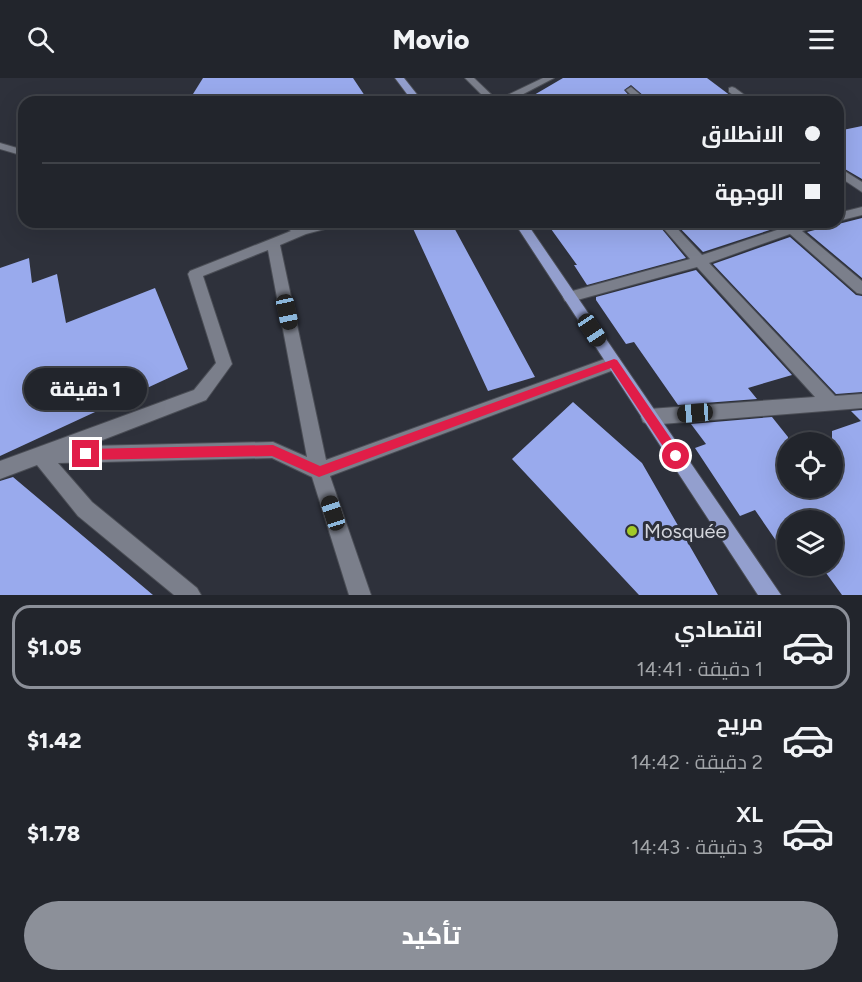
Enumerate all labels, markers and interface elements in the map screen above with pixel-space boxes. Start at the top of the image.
icon: search [24,23,57,56]
text: Movio [393,23,469,56]
icon: menu [805,23,838,56]
text: الانطلاق [701,121,784,148]
text: الوجهة [715,179,784,206]
car [274,293,300,331]
car [574,310,610,350]
callout: 1 دقيقة [25,367,148,409]
text: 1 دقيقة [50,377,121,401]
car [676,403,714,423]
map controls [777,432,843,576]
button: locate [777,432,843,498]
route end [72,440,99,467]
route start [662,442,689,469]
car [319,493,347,533]
button: layers [777,510,843,576]
place label: Mosquée [644,519,726,543]
marker: Mosquée [625,524,639,538]
text: اقتصادي [674,616,763,643]
icon: car [781,620,835,674]
text: $1.05 [27,634,82,661]
text: 1 دقيقة · 14:41 [636,657,763,681]
text: مريح [717,709,763,736]
icon: car [781,713,835,767]
text: $1.42 [27,727,81,754]
text: 2 دقيقة · 14:42 [631,750,763,774]
text: XL [736,801,763,828]
icon: car [781,806,835,860]
text: $1.78 [27,820,80,847]
text: 3 دقيقة · 14:43 [631,835,763,859]
button: تأكيد [24,901,838,970]

